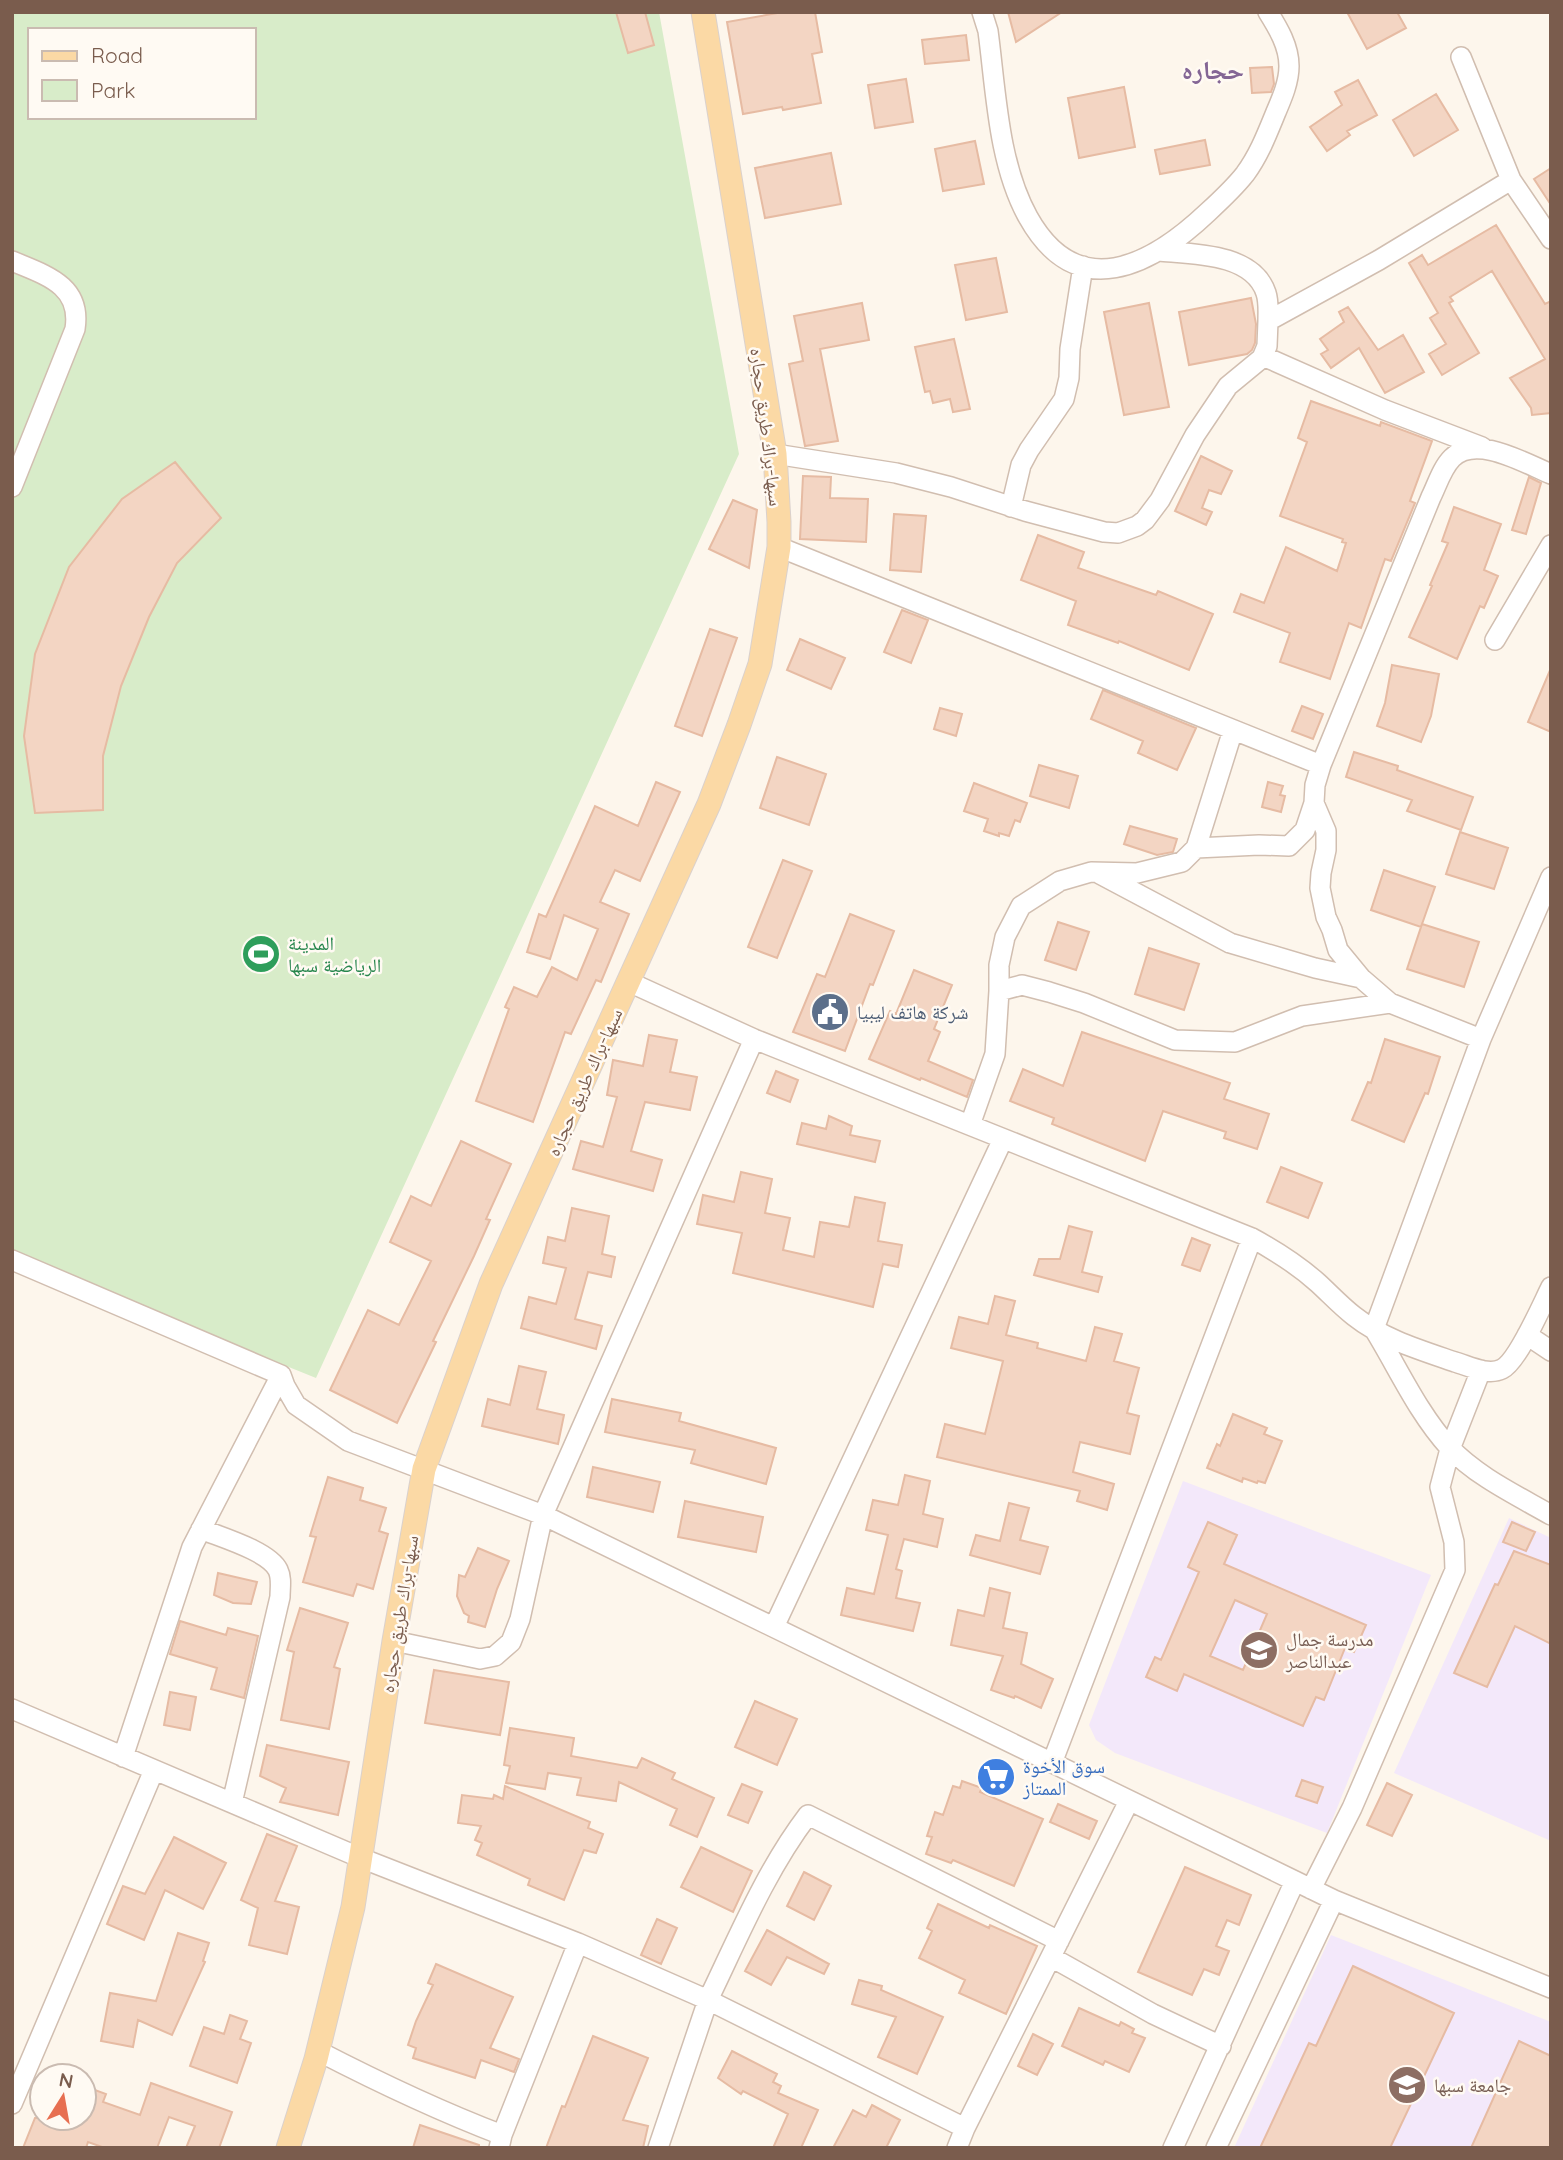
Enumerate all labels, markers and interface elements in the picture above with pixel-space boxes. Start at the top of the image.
legend [28,28,256,119]
text: Road [91,42,143,68]
district label: حجاره [1182,53,1244,86]
text: Park [91,77,135,103]
street label: سبها-براك طريق حجاره [745,346,789,508]
place label: المدينة الرياضية سبها [288,931,381,977]
sports icon: المدينة الرياضية سبها [240,933,282,975]
public building icon: شركة هاتف ليبيا [809,991,851,1033]
place label: شركة هاتف ليبيا [857,1000,969,1024]
street label: سبها-براك طريق حجاره [541,1004,627,1160]
street label: سبها-براك طريق حجاره [375,1533,423,1695]
place label: مدرسة جمال عبدالناصر [1285,1627,1373,1673]
school or university icon: مدرسة جمال عبدالناصر [1238,1629,1280,1671]
place label: سوق الأخوة الممتاز [1022,1754,1105,1800]
supermarket icon: سوق الأخوة الممتاز [975,1756,1017,1798]
north arrow [28,2062,98,2132]
school or university icon: جامعة سبها [1386,2064,1428,2106]
text: N [57,2067,75,2093]
place label: جامعة سبها [1434,2073,1511,2097]

